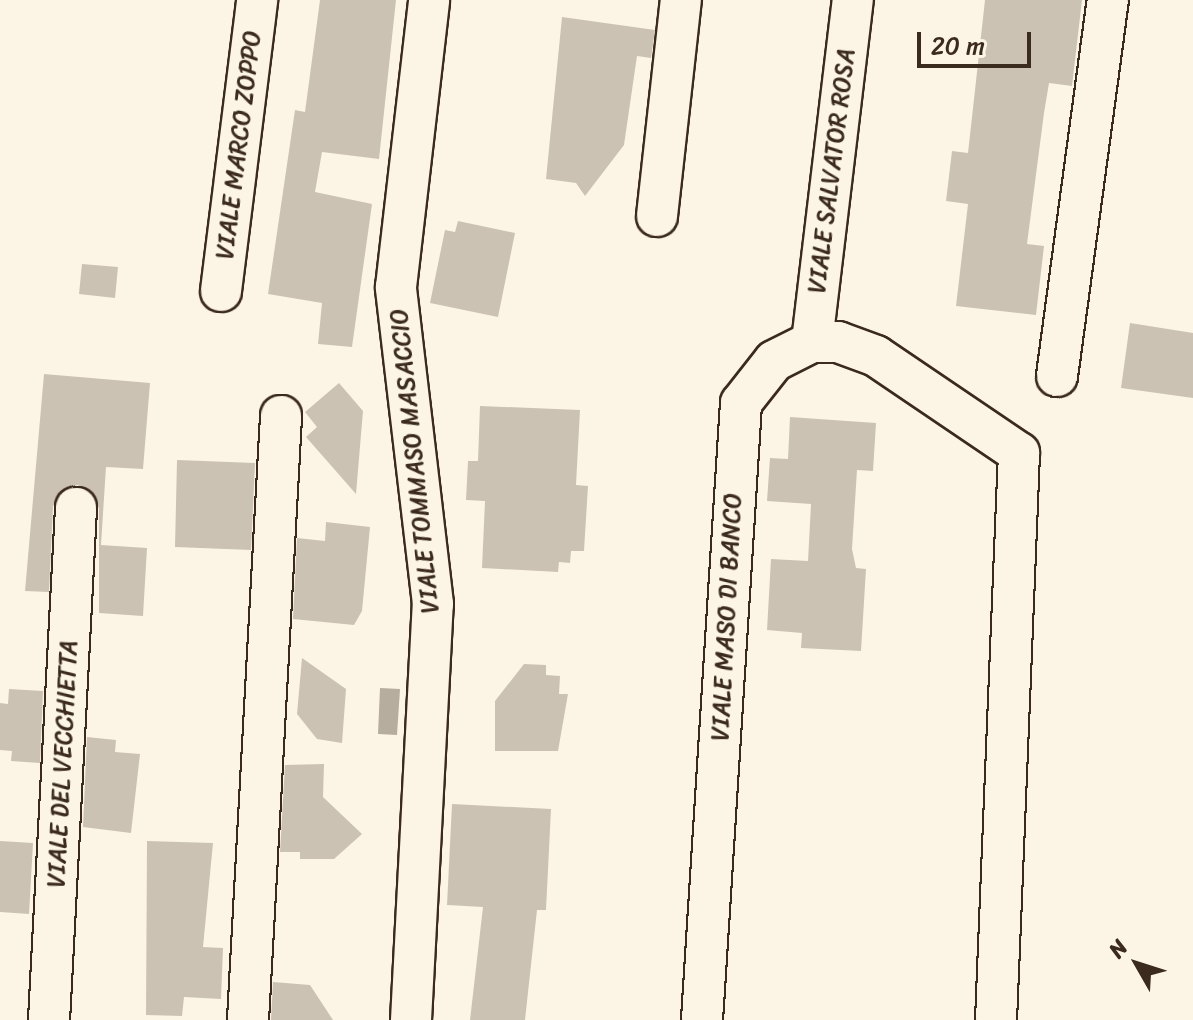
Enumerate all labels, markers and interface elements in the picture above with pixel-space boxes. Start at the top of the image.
scale bar [921,16,1035,66]
text: 20 m [931,25,985,67]
street label: VIALE MARCO ZOPPO [211,29,267,261]
street label: VIALE SALVATOR ROSA [802,44,862,298]
street label: VIALE TOMMASO MASACCIO [385,306,445,616]
street label: VIALE MASO DI BANCO [706,491,748,743]
street label: VIALE DEL VECCHIETTA [42,641,84,887]
north arrow [1097,924,1177,1004]
text: N [1098,930,1138,967]

